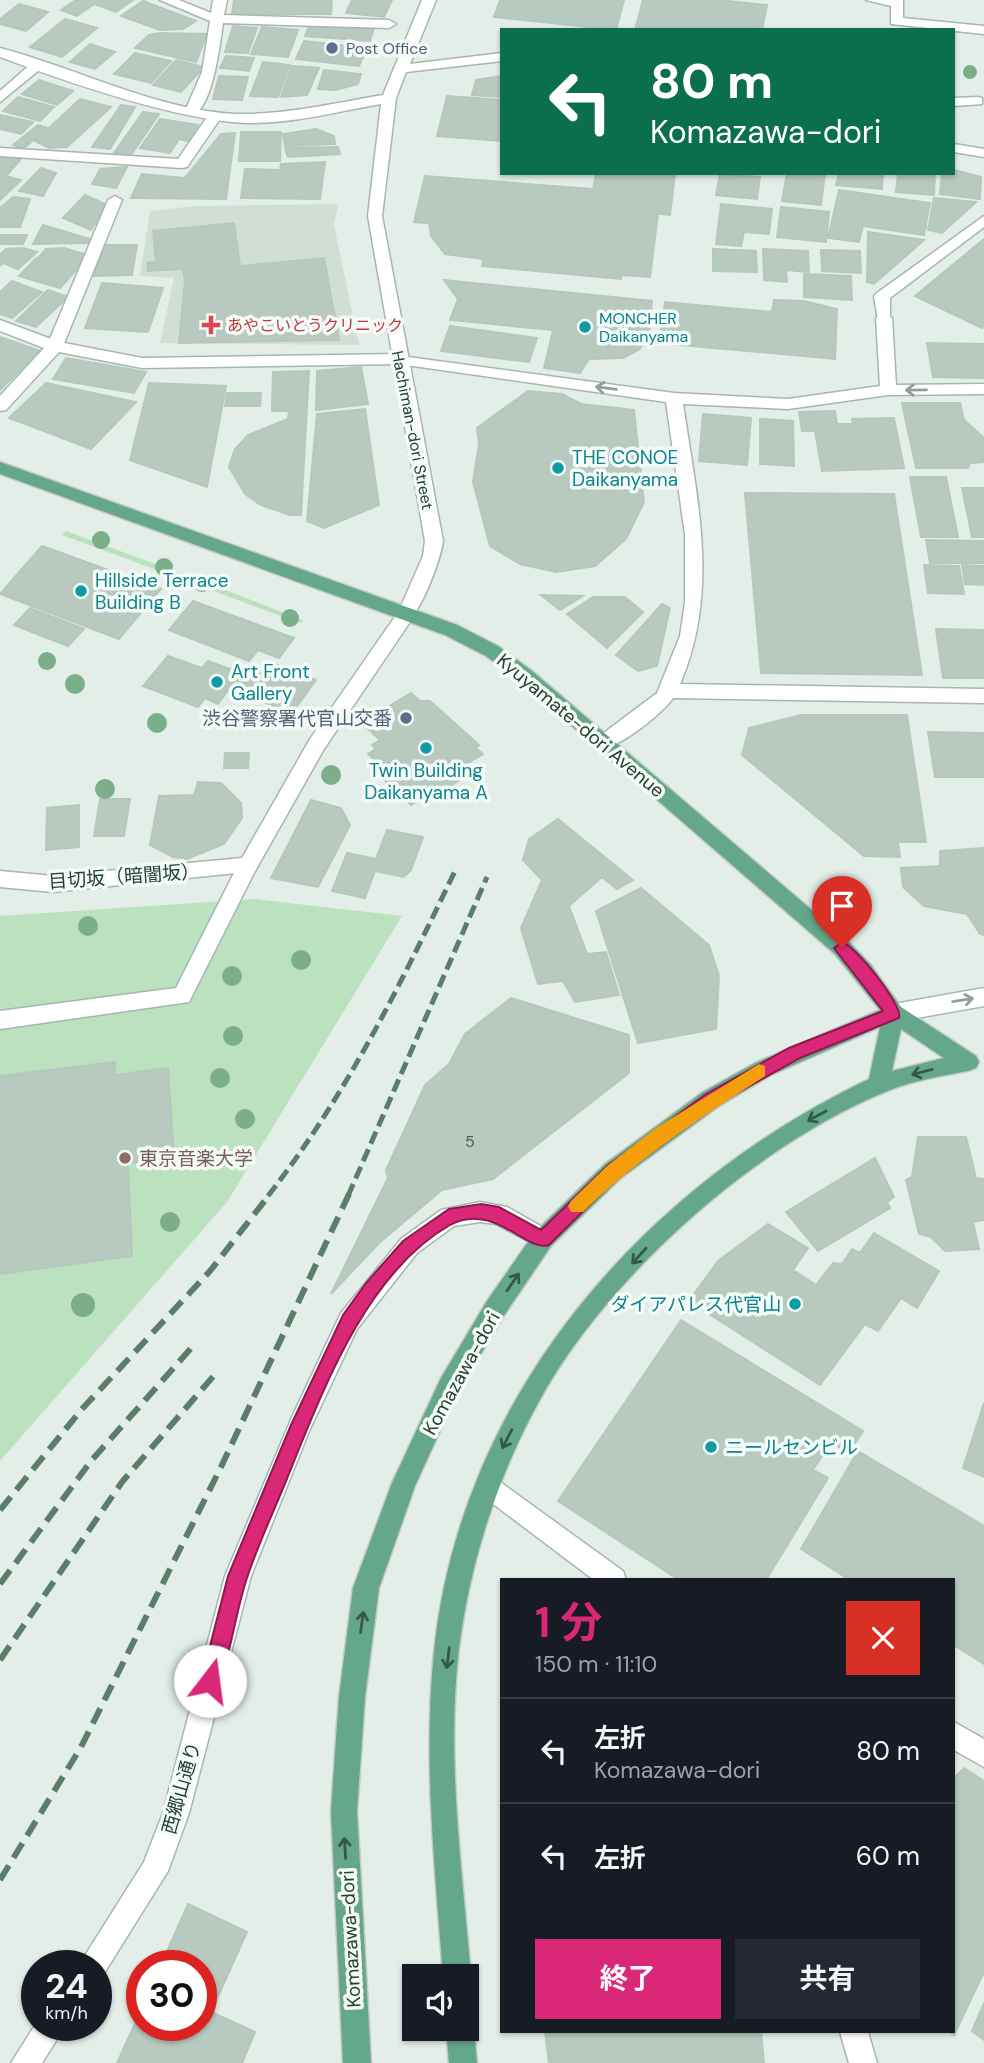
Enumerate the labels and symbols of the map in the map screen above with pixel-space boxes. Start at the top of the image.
place label: Post Office [346,38,428,59]
marker: Post Office [324,40,340,56]
place label: MONCHER Daikanyama [599,308,688,347]
marker: あやこいとうクリニック [201,315,221,335]
place label: あやこいとうクリニック [227,315,403,336]
marker: MONCHER Daikanyama [577,319,593,335]
street label: Hachiman-dori Street [387,349,438,511]
one-way arrow [595,381,618,394]
one-way arrow [905,383,928,397]
place label: THE CONOE Daikanyama [572,445,678,492]
marker: THE CONOE Daikanyama [550,460,566,476]
place label: Hillside Terrace Building B [95,568,229,615]
marker: Hillside Terrace Building B [73,583,89,599]
street label: Kyuyamate-dori Avenue [492,648,670,803]
place label: Art Front Gallery [231,659,310,706]
marker: Art Front Gallery [209,674,225,690]
place label: 渋谷警察署代官山交番 [202,706,392,731]
marker: 渋谷警察署代官山交番 [398,710,414,726]
marker: Twin Building Daikanyama A [418,740,434,756]
place label: Twin Building Daikanyama A [364,758,488,805]
street label: 目切坂（暗闇坂） [47,859,201,894]
pin [812,876,872,948]
one-way arrow [951,993,974,1006]
one-way arrow [912,1066,934,1079]
one-way arrow [807,1110,828,1124]
house number: 5 [465,1131,475,1152]
place label: 東京音楽大学 [139,1146,253,1171]
marker: 東京音楽大学 [117,1150,133,1166]
one-way arrow [631,1247,647,1265]
one-way arrow [506,1273,520,1292]
place label: ダイアパレス代官山 [610,1292,781,1317]
marker: ダイアパレス代官山 [787,1296,803,1312]
street label: Komazawa-dori [417,1307,506,1439]
one-way arrow [499,1429,513,1449]
place label: ニールセンビル [725,1435,858,1460]
marker: ニールセンビル [703,1439,719,1455]
one-way arrow [356,1611,369,1633]
position arrow [173,1644,247,1718]
one-way arrow [441,1646,454,1669]
street label: 西郷山通り [156,1739,207,1837]
one-way arrow [339,1837,352,1860]
street label: Komazawa-dori [334,1870,367,2008]
speed limit sign: 30 [126,1950,217,2041]

